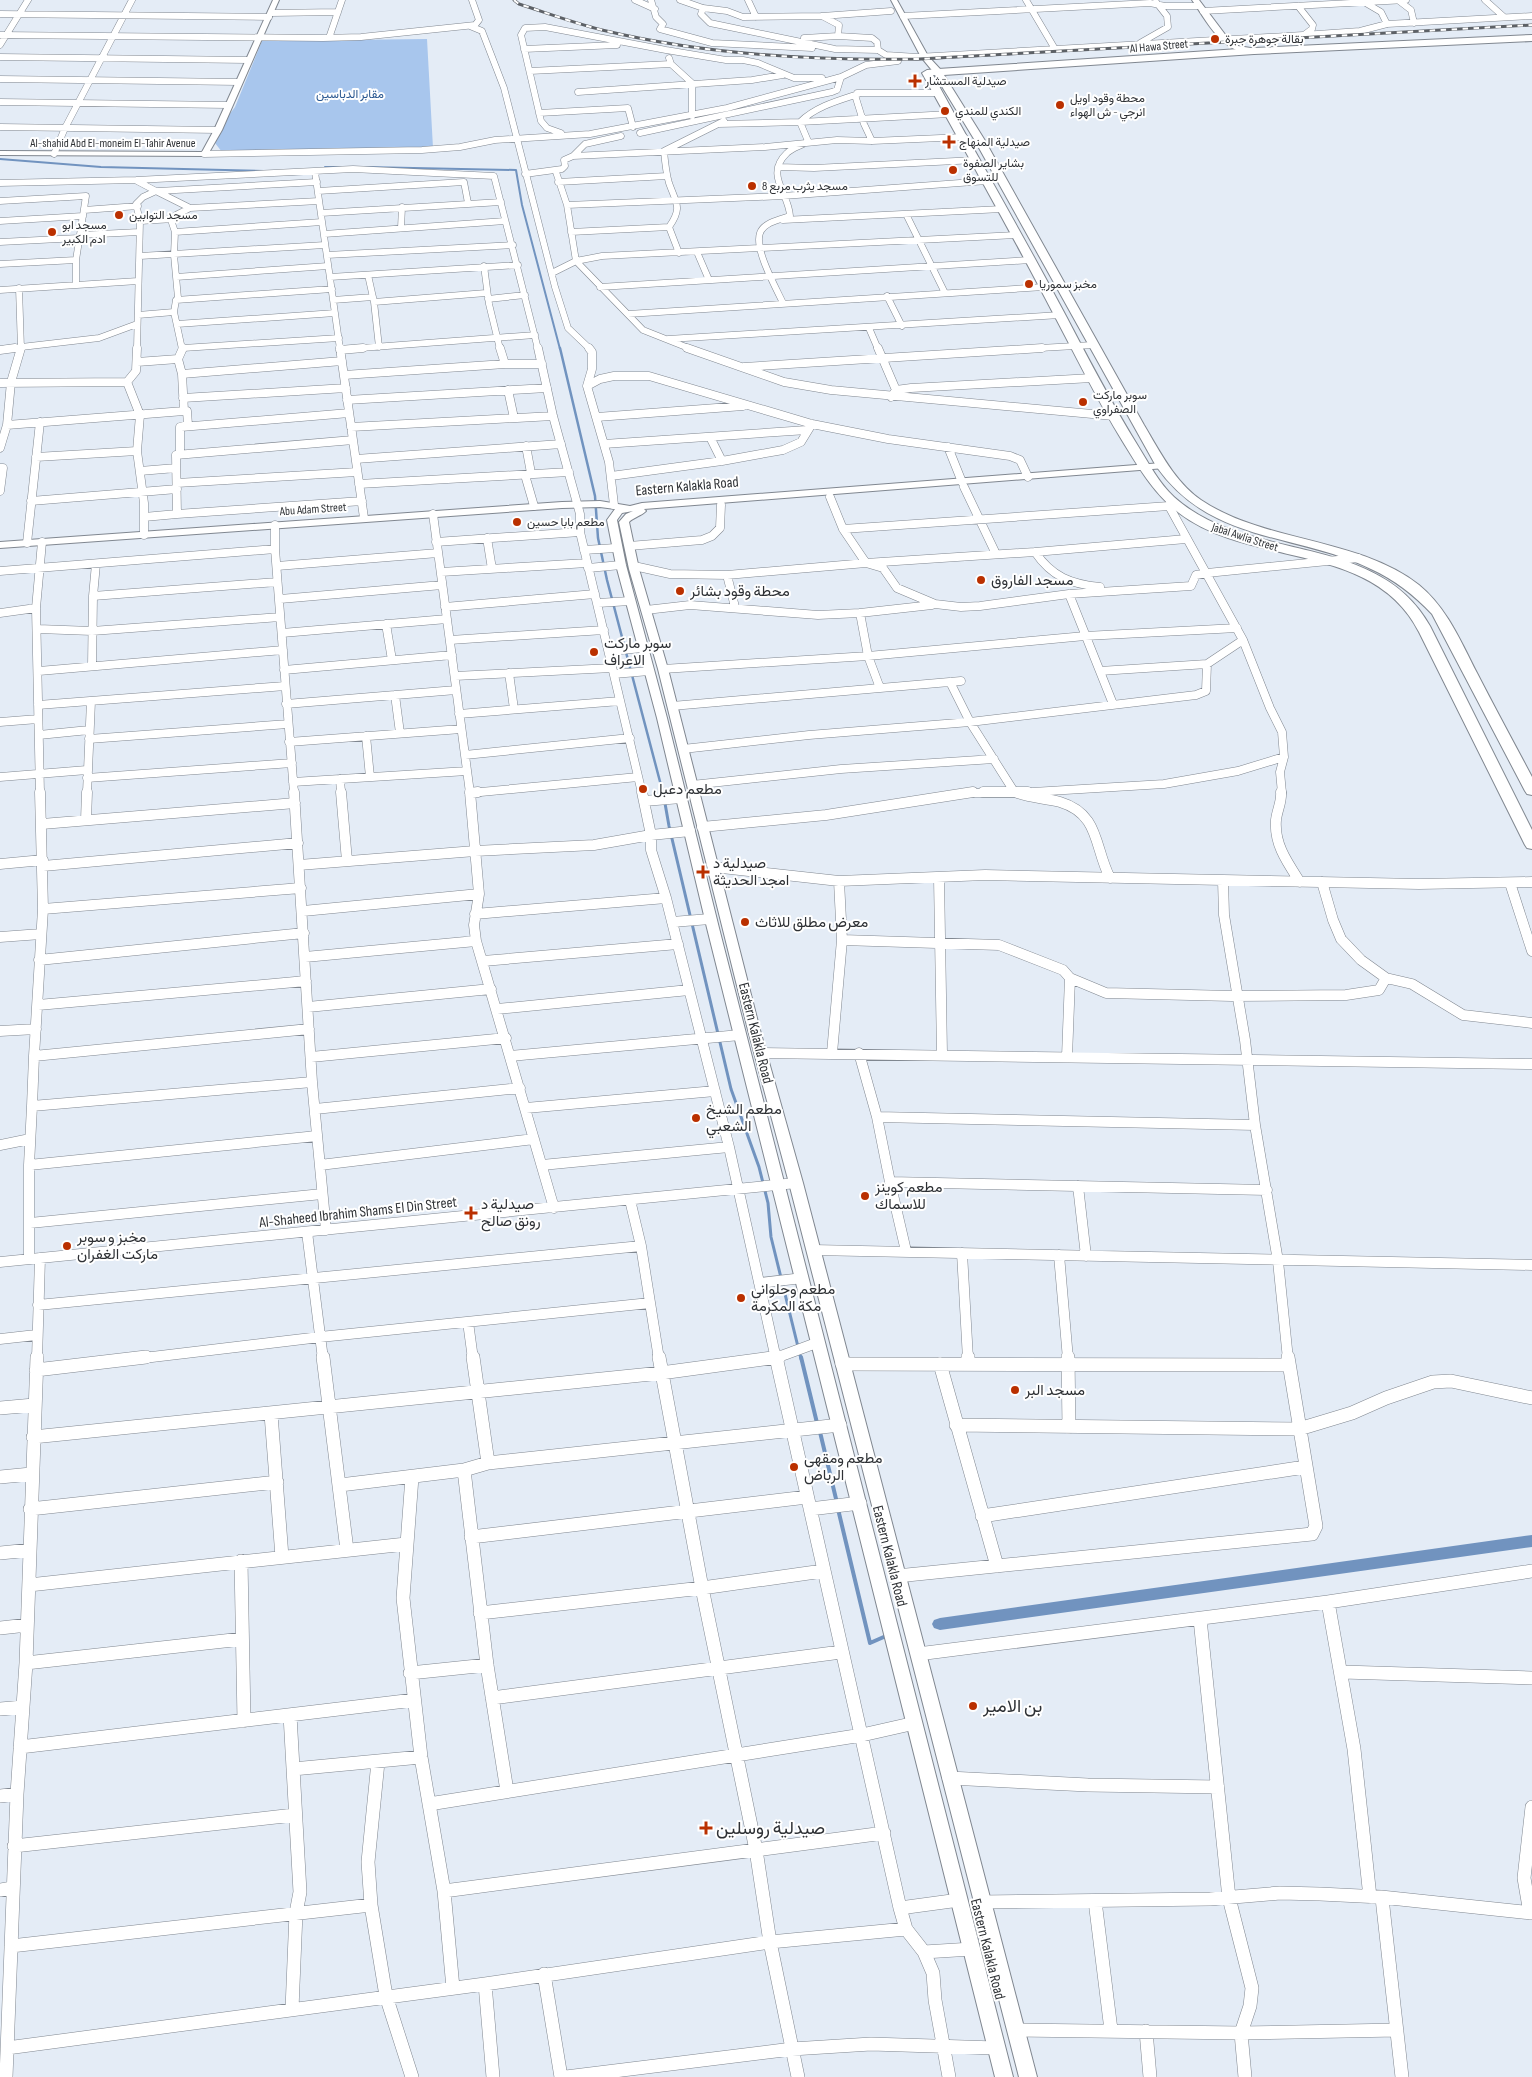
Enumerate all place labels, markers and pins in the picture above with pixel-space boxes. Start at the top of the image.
place label: بقالة جوهرة جبرة [1225,32,1304,47]
marker: بقالة جوهرة جبرة [1209,33,1221,45]
place label: صيدلية المستشار [924,74,1007,89]
marker: صيدلية المستشار [909,75,921,87]
place label: محطة وقود اويل انرجي - ش الهواء [1070,91,1145,122]
marker: محطة وقود اويل انرجي - ش الهواء [1054,99,1066,111]
place label: الكندي للمندي [955,104,1021,121]
marker: الكندي للمندي [939,105,951,117]
place label: صيدلية المنهاج [959,135,1030,151]
marker: صيدلية المنهاج [943,136,955,148]
place label: بشاير الصفوة للتسوق [963,156,1024,185]
marker: بشاير الصفوة للتسوق [947,164,959,176]
place label: مسجد يثرب مربع 8 [762,179,848,195]
marker: مسجد يثرب مربع 8 [746,180,758,192]
place label: مسجد التوابين [129,208,198,223]
marker: مسجد التوابين [113,209,125,221]
place label: مسجد ابو ادم الكبير [61,218,107,247]
marker: مسجد ابو ادم الكبير [46,226,58,238]
place label: مخبز سموريا [1039,277,1097,292]
marker: مخبز سموريا [1023,278,1035,290]
place label: سوبر ماركت الصفراوي [1093,388,1147,419]
marker: سوبر ماركت الصفراوي [1077,396,1089,408]
place label: مطعم بابا حسين [527,515,605,530]
marker: مطعم بابا حسين [511,516,523,528]
place label: مسجد الفاروق [991,571,1073,590]
marker: مسجد الفاروق [975,574,987,586]
place label: محطة وقود بشائر [689,582,790,601]
marker: محطة وقود بشائر [674,585,686,597]
place label: سوبر ماركت الاعراف [604,634,672,670]
marker: سوبر ماركت الاعراف [588,646,600,658]
place label: مطعم دعبل [653,780,722,799]
marker: مطعم دعبل [637,783,649,795]
place label: صيدلية د امجد الحديثة [713,854,789,890]
marker: صيدلية د امجد الحديثة [697,866,709,878]
place label: معرض مطلق للاثاث [755,913,868,932]
marker: معرض مطلق للاثاث [739,916,751,928]
place label: مطعم الشيخ الشعبي [706,1100,782,1139]
marker: مطعم الشيخ الشعبي [690,1112,702,1124]
place label: مطعم كوينز للاسماك [874,1178,942,1214]
marker: مطعم كوينز للاسماك [859,1190,871,1202]
place label: صيدلية د رونق صالح [481,1195,541,1232]
marker: صيدلية د رونق صالح [465,1207,477,1219]
place label: مخبز و سوبر ماركت الغفران [76,1228,158,1264]
marker: مخبز و سوبر ماركت الغفران [61,1240,73,1252]
place label: مطعم وحلواني مكة المكرمة [751,1280,835,1316]
marker: مطعم وحلواني مكة المكرمة [735,1292,747,1304]
place label: مسجد البر [1024,1381,1085,1400]
marker: مسجد البر [1009,1384,1021,1396]
place label: مطعم ومقهى الرباض [804,1449,883,1485]
marker: مطعم ومقهى الرباض [788,1461,800,1473]
place label: بن الامير [982,1696,1042,1717]
marker: بن الامير [967,1700,979,1712]
place label: صيدلية روسلين [716,1818,825,1839]
marker: صيدلية روسلين [700,1822,712,1834]

